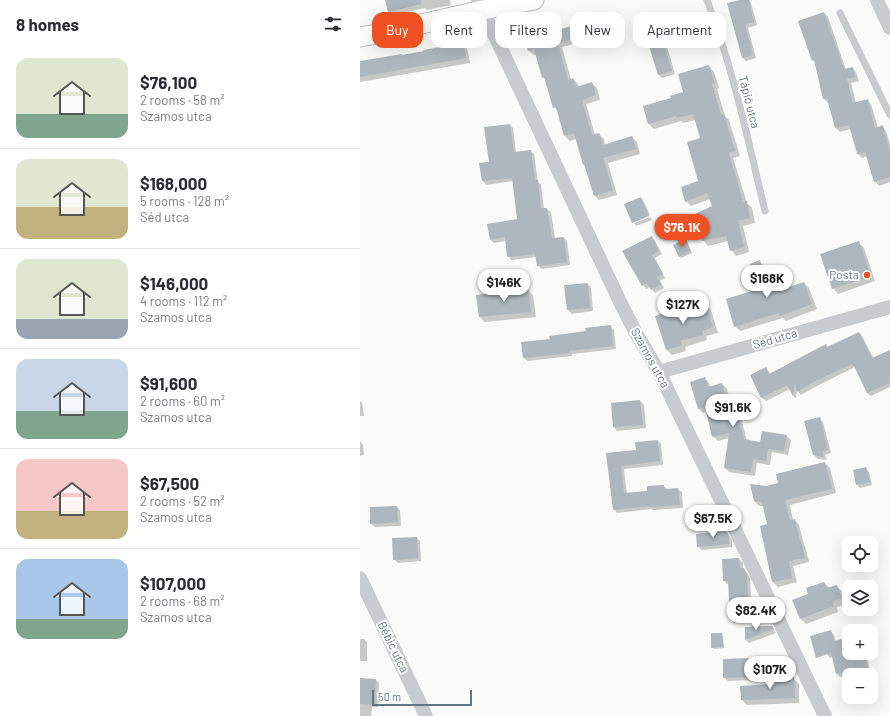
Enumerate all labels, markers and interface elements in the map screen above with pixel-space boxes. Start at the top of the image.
chip: Buy [372,12,423,48]
chip: Rent [431,12,487,48]
chip: Filters [495,12,562,48]
chip: New [570,12,625,48]
chip: Apartment [633,12,726,48]
icon: filters [322,13,344,35]
text: 8 homes [16,14,79,34]
text: $76,100 [140,72,197,92]
icon: home [48,74,96,122]
street label: Tápió utca [737,74,763,130]
text: 2 rooms · 58 m² [140,92,224,108]
text: Szamos utca [140,108,212,124]
text: $168,000 [140,173,207,193]
icon: home [48,175,96,223]
text: 5 rooms · 128 m² [140,193,229,209]
text: Séd utca [140,209,189,225]
pin: $76.1K [649,214,715,248]
text: $76.1K [663,219,701,235]
pin: $168K [739,265,795,299]
place label: Posta [829,267,859,281]
pin: $146K [476,269,532,303]
text: $168K [750,270,784,286]
marker: Posta [862,270,872,280]
text: $146,000 [140,273,208,293]
text: $146K [486,274,522,290]
icon: home [48,275,96,323]
pin: $127K [655,291,711,325]
text: 4 rooms · 112 m² [140,293,227,309]
text: $127K [666,296,700,312]
text: Szamos utca [140,309,212,325]
street label: Szamos utca [629,325,673,390]
street label: Séd utca [751,325,798,351]
text: $91,600 [140,373,197,393]
icon: home [48,375,96,423]
text: 2 rooms · 60 m² [140,393,225,409]
pin: $91.6K [700,394,766,428]
text: $91.6K [714,399,752,415]
text: Szamos utca [140,409,212,425]
text: $67,500 [140,473,199,493]
icon: home [48,475,96,523]
text: 2 rooms · 52 m² [140,493,225,509]
pin: $67.5K [680,505,746,539]
text: Szamos utca [140,509,212,525]
text: $67.5K [694,510,732,526]
map controls [842,536,878,704]
button: locate [842,536,878,572]
text: $107,000 [140,573,206,593]
icon: home [48,575,96,623]
button: layers [842,580,878,616]
text: 2 rooms · 68 m² [140,593,224,609]
pin: $82.4K [723,597,789,631]
text: $82.4K [735,602,777,618]
text: Szamos utca [140,609,212,625]
street label: Bébic utca [376,619,412,674]
button: + [842,624,878,660]
pin: $107K [742,656,798,690]
text: $107K [753,661,787,677]
button: − [842,668,878,704]
scale bar [372,688,472,707]
text: 50 m [378,690,401,703]

